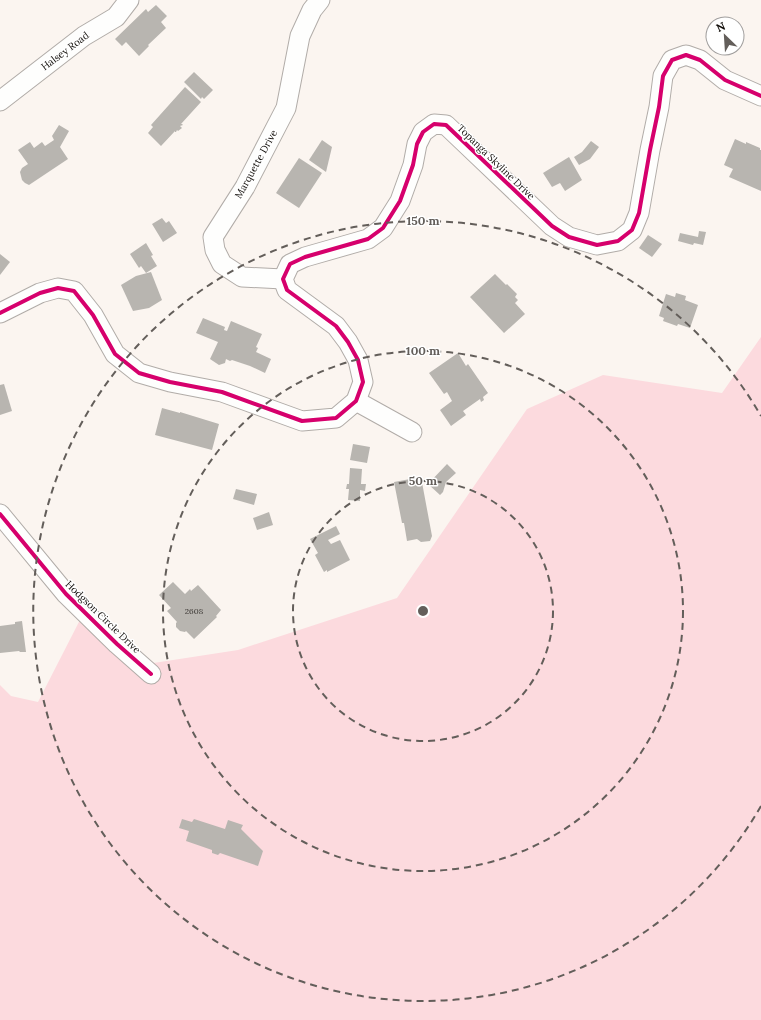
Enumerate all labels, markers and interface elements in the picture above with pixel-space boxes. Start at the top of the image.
north arrow [705,16,745,56]
text: N [714,19,728,35]
street label: Halsey Road [38,29,92,73]
street label: Topanga Skyline Drive [454,121,538,203]
street label: Marquette Drive [232,127,281,201]
text: 150 m [406,213,440,228]
text: 100 m [406,343,440,358]
text: 50 m [409,473,437,488]
street label: Hodgson Circle Drive [63,578,144,657]
centre of rings [416,604,430,618]
house number: 2608 [185,606,204,616]

